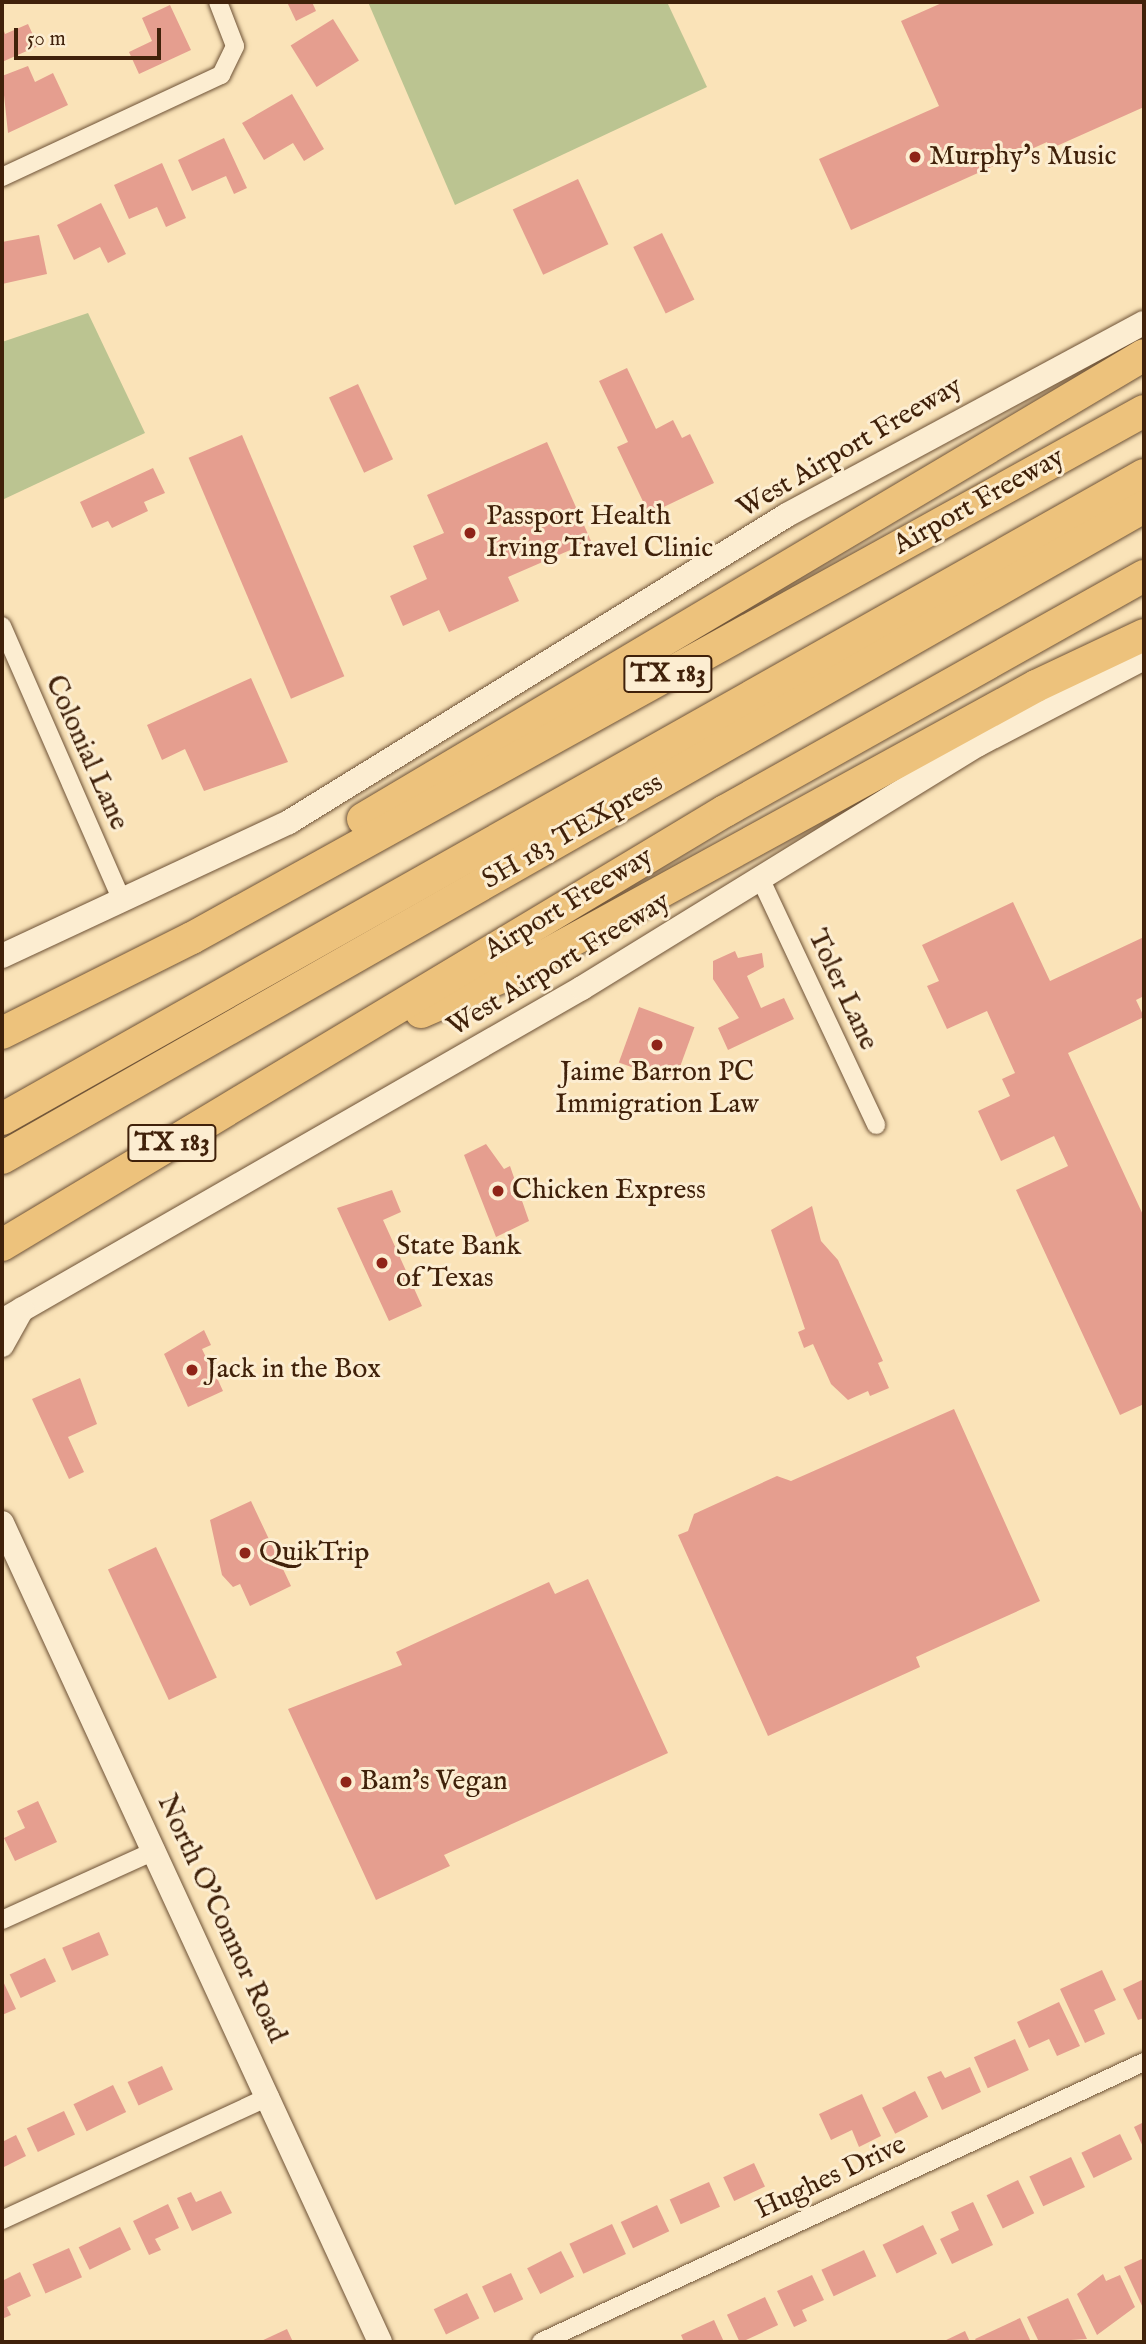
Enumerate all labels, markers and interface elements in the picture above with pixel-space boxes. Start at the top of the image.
scale bar [18,14,164,58]
text: 50 m [27,26,66,53]
place label: Murphy's Music [929,140,1116,174]
marker: Murphy's Music [907,149,923,165]
street label: West Airport Freeway [732,370,968,526]
street label: Airport Freeway [888,441,1070,563]
place label: Passport Health Irving Travel Clinic [486,500,713,566]
marker: Passport Health Irving Travel Clinic [460,523,480,543]
road number: TX 183 [622,652,714,696]
street label: Colonial Lane [37,671,135,835]
street label: SH 183 TEXpress [477,767,669,897]
street label: Airport Freeway [479,841,659,967]
street label: West Airport Freeway [441,885,677,1045]
street label: Toler Lane [799,924,885,1056]
marker: Jaime Barron PC Immigration Law [649,1037,665,1053]
place label: Jaime Barron PC Immigration Law [555,1056,759,1122]
road number: TX 183 [127,1120,218,1166]
place label: Chicken Express [512,1174,706,1208]
marker: Chicken Express [490,1183,506,1199]
place label: State Bank of Texas [396,1230,521,1296]
marker: State Bank of Texas [374,1255,390,1271]
place label: Jack in the Box [206,1353,381,1387]
marker: Jack in the Box [184,1362,200,1378]
place label: QuikTrip [259,1536,369,1570]
marker: QuikTrip [237,1545,253,1561]
place label: Bam's Vegan [360,1765,508,1799]
marker: Bam's Vegan [338,1774,354,1790]
street label: North O'Connor Road [149,1790,293,2048]
street label: Hughes Drive [750,2128,912,2228]

